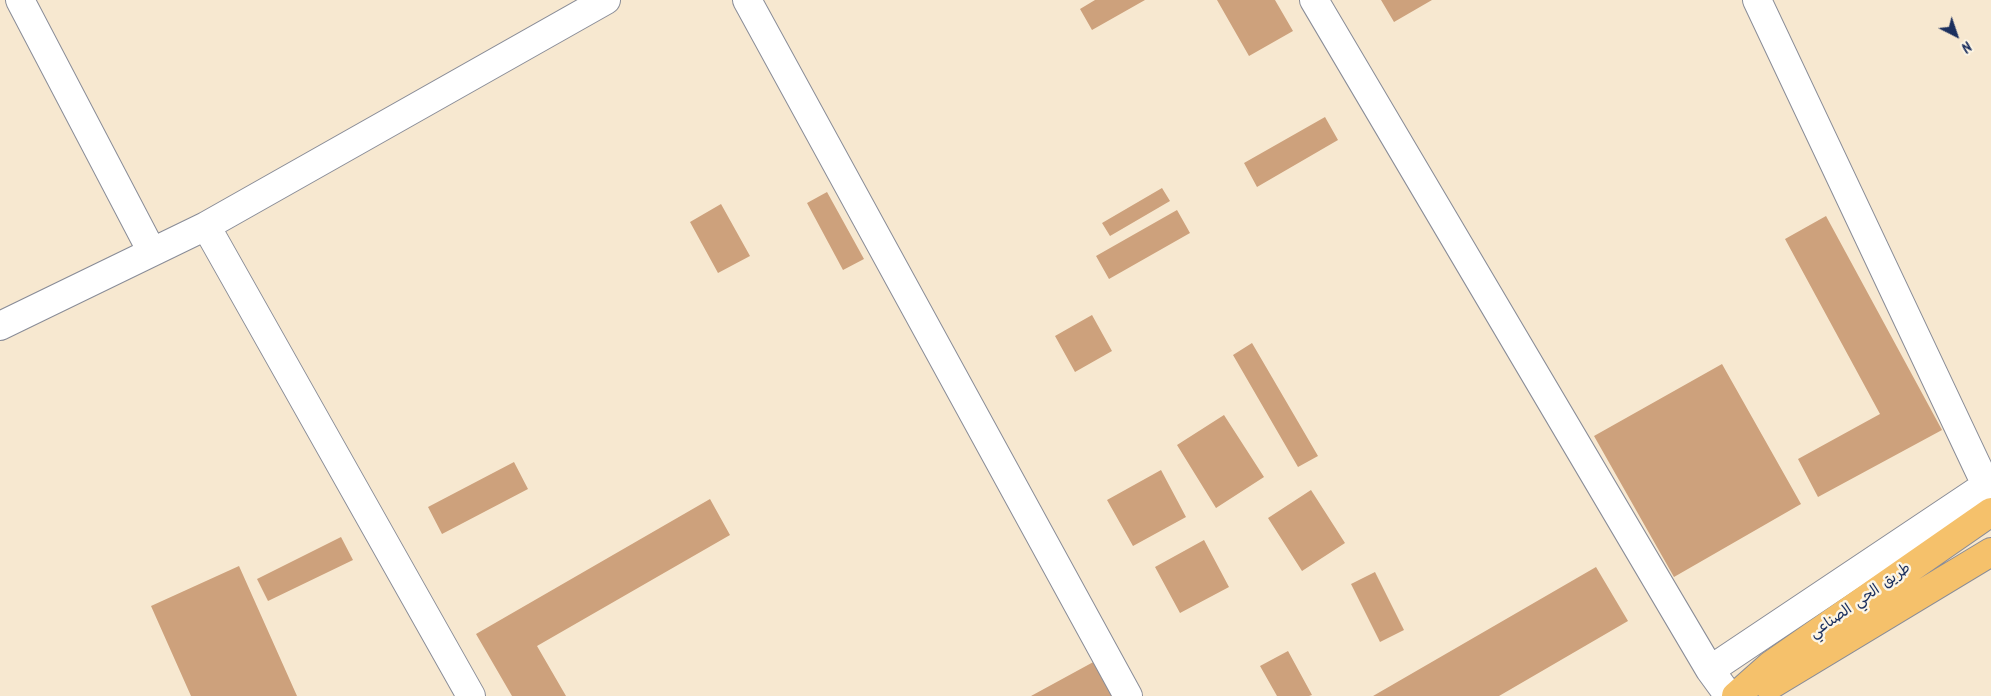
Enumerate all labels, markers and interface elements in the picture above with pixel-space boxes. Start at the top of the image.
north arrow [1931,10,1981,60]
text: N [1955,35,1976,58]
street label: طريق الحي الصناعي [1807,560,1915,644]

